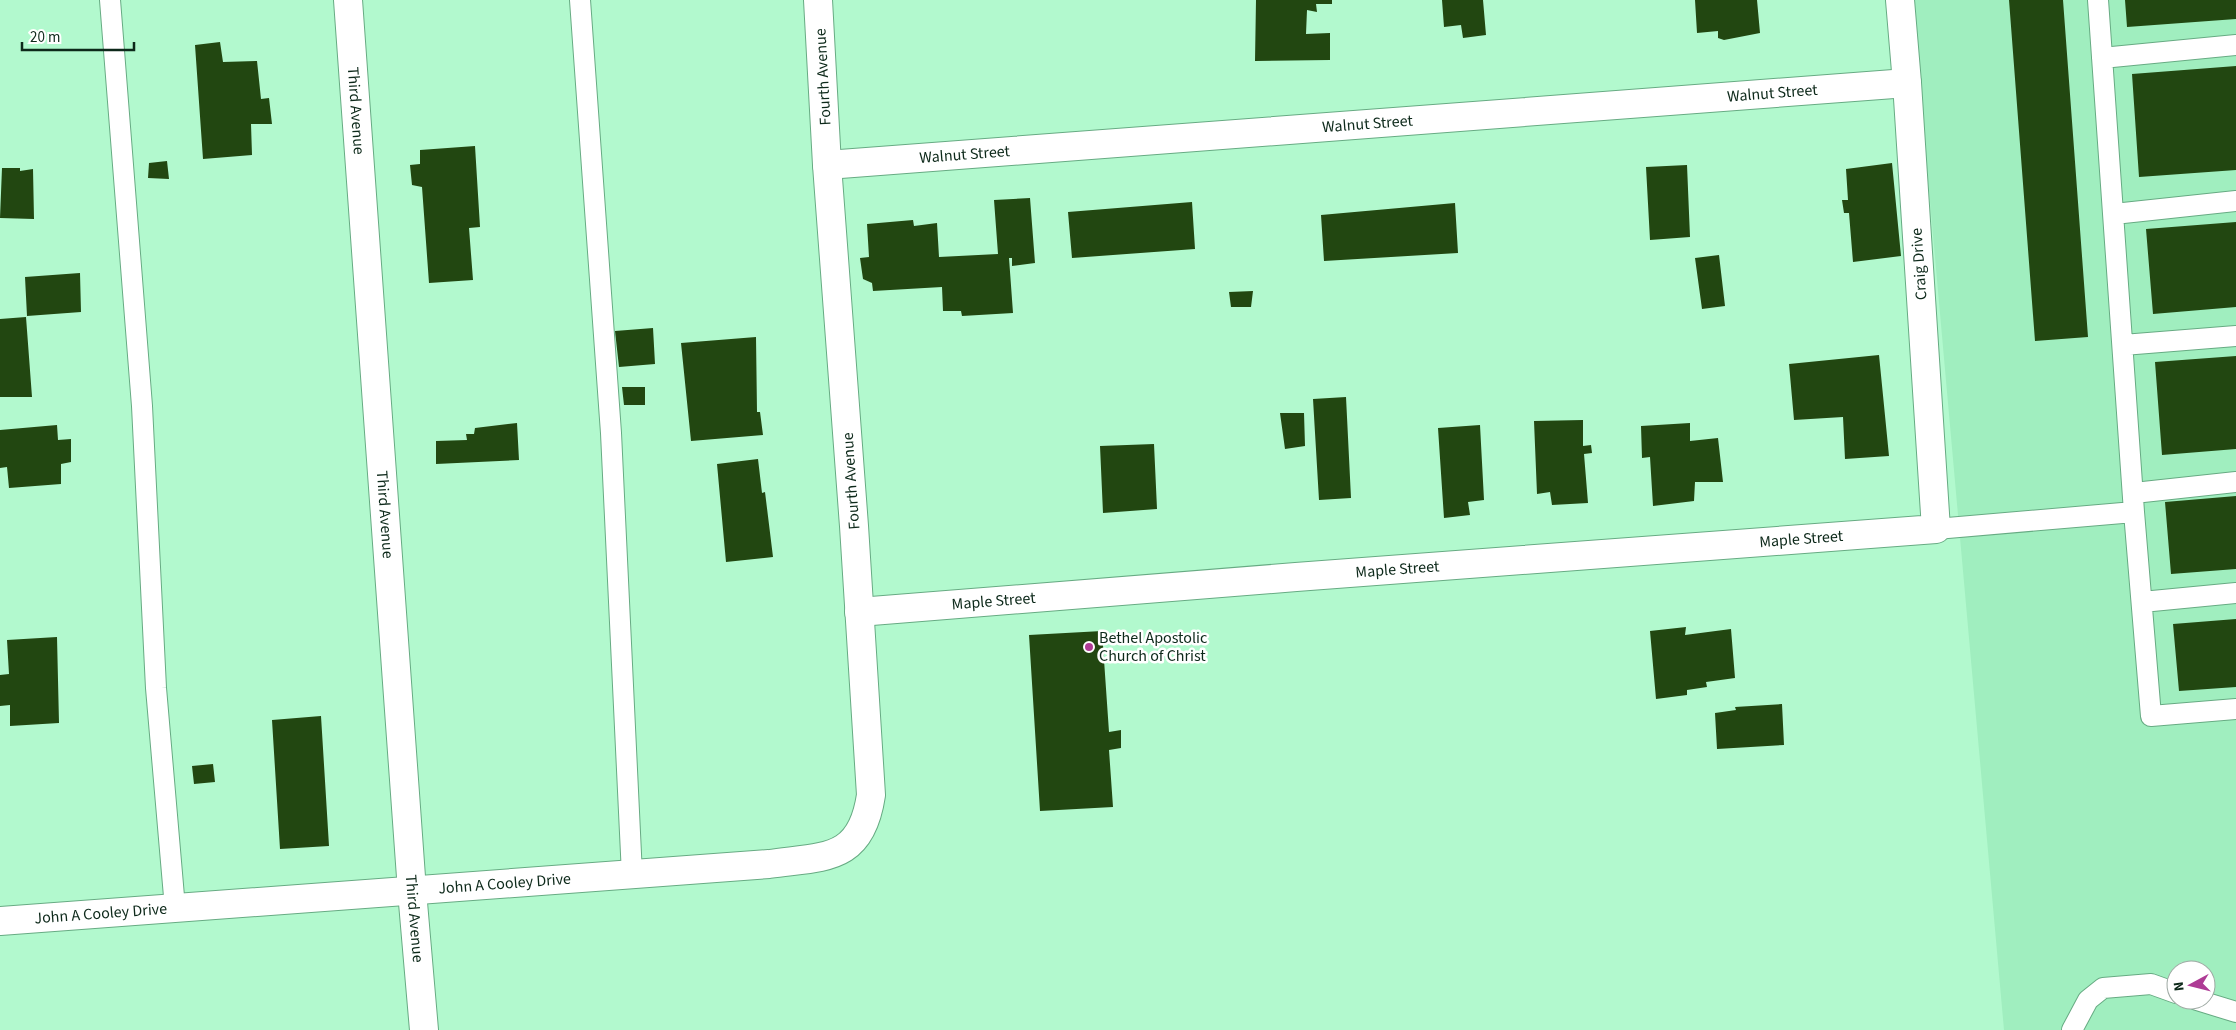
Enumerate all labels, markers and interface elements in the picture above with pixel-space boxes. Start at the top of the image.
scale bar [22,20,135,52]
text: 20 m [30,27,60,48]
street label: Fourth Avenue [809,28,837,126]
street label: Third Avenue [342,66,370,155]
street label: Walnut Street [1726,79,1819,108]
street label: Walnut Street [1321,110,1414,138]
street label: Walnut Street [919,140,1011,169]
street label: Craig Drive [1906,227,1932,301]
street label: Fourth Avenue [837,432,865,530]
street label: Third Avenue [371,470,399,559]
street label: Maple Street [1758,525,1844,553]
street label: Maple Street [1355,555,1441,584]
street label: Maple Street [951,587,1037,616]
place label: Bethel Apostolic Church of Christ [1099,627,1207,667]
marker: Bethel Apostolic Church of Christ [1083,641,1095,653]
street label: John A Cooley Drive [437,868,572,899]
street label: Third Avenue [400,874,429,963]
street label: John A Cooley Drive [34,898,168,929]
north arrow [2166,960,2216,1010]
text: N [2169,981,2190,992]

